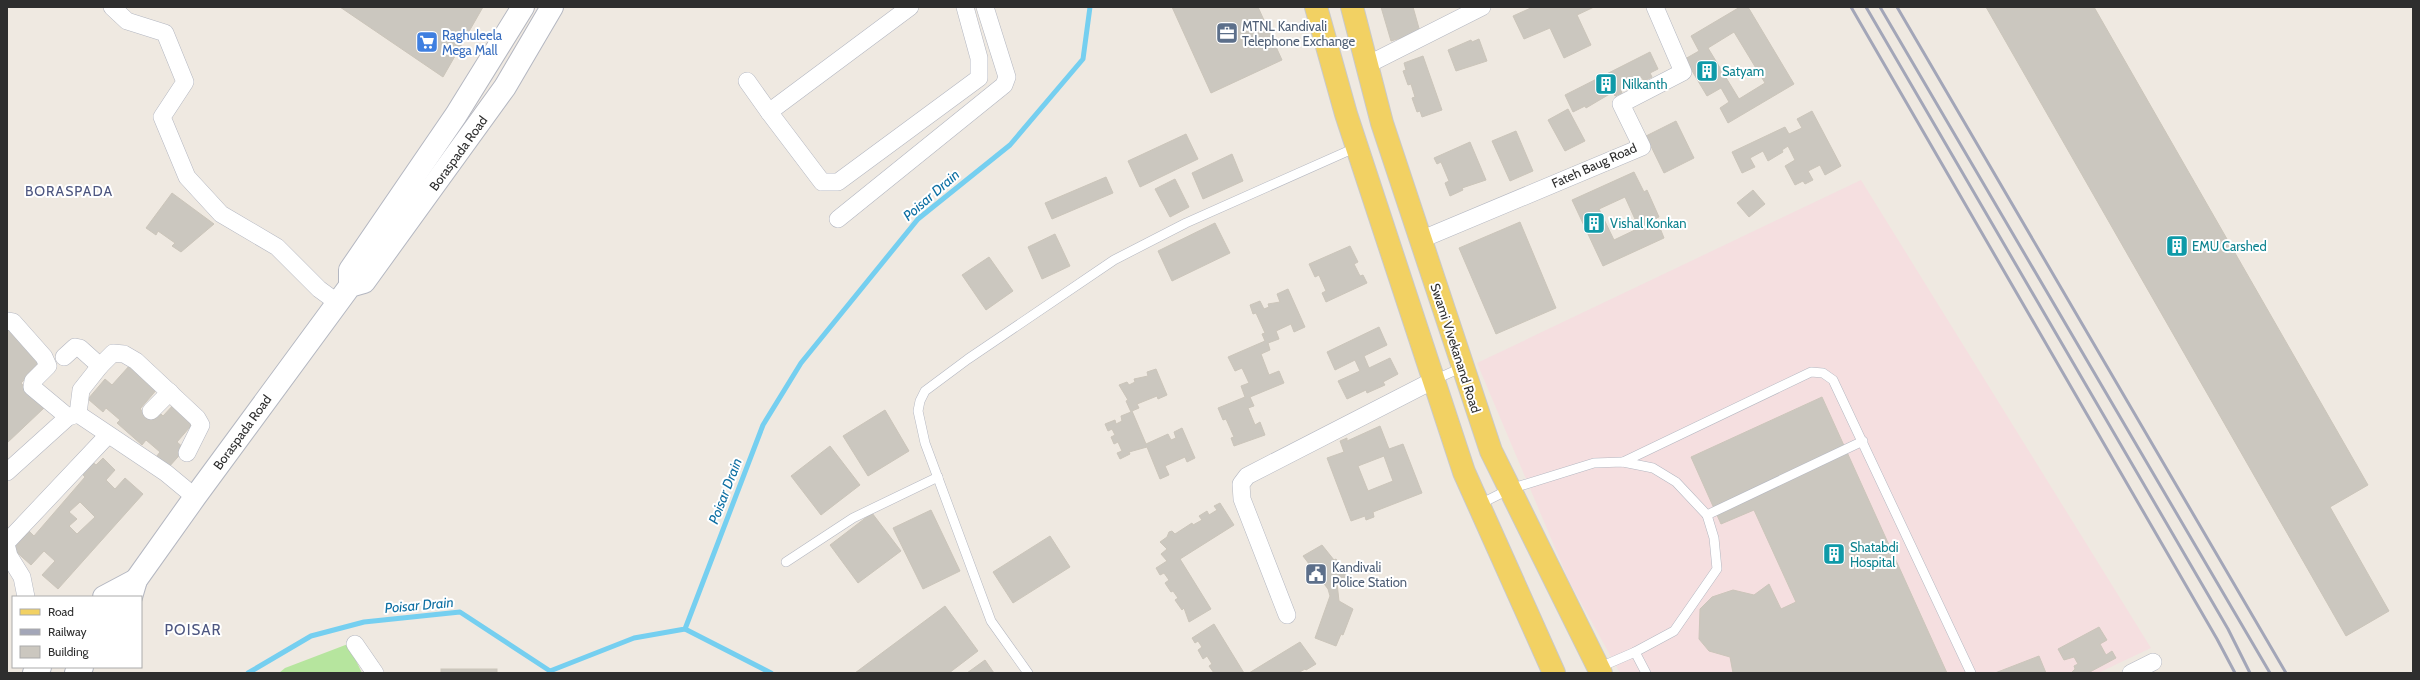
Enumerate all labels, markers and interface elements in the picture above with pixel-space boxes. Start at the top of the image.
place label: MTNL Kandivali Telephone Exchange [1242,18,1356,49]
office icon: MTNL Kandivali Telephone Exchange [1214,20,1240,46]
place label: Raghuleela Mega Mall [442,27,503,58]
supermarket icon: Raghuleela Mega Mall [414,29,440,55]
building icon: Satyam [1694,58,1720,84]
place label: Satyam [1722,63,1764,79]
building icon: Nilkanth [1593,71,1619,97]
place label: Nilkanth [1622,76,1667,92]
street label: Boraspada Road [425,112,491,194]
street label: Fateh Baug Road [1549,139,1639,191]
water label: Poisar Drain [899,166,963,224]
district label: BORASPADA [25,182,113,200]
building icon: Vishal Konkan [1581,210,1607,236]
place label: Vishal Konkan [1610,215,1687,231]
building icon: EMU Carshed [2164,233,2190,259]
place label: EMU Carshed [2192,238,2267,254]
street label: Swami Vivekanand Road [1427,281,1485,415]
street label: Boraspada Road [209,391,275,473]
water label: Poisar Drain [704,456,746,526]
place label: Shatabdi Hospital [1850,539,1898,570]
building icon: Shatabdi Hospital [1821,541,1847,567]
place label: Kandivali Police Station [1332,559,1407,590]
public building icon: Kandivali Police Station [1303,561,1329,587]
water label: Poisar Drain [384,593,454,617]
legend [12,596,142,668]
text: Road [48,604,74,619]
district label: POISAR [165,621,222,639]
text: Railway [48,624,86,639]
text: Building [48,644,90,659]

